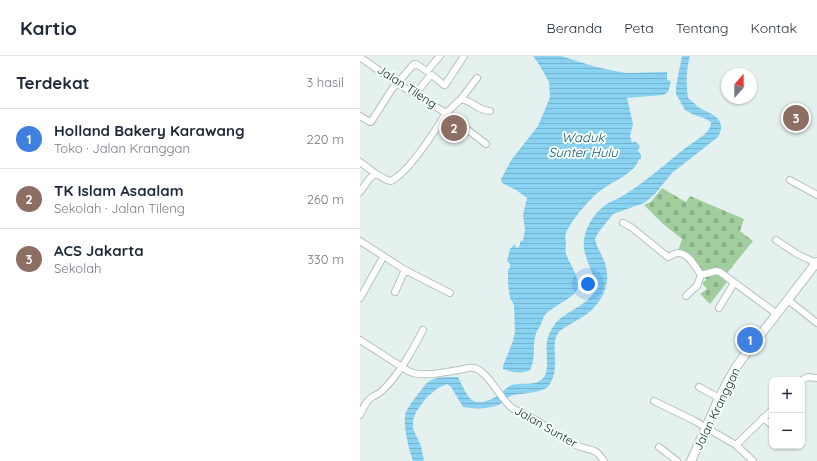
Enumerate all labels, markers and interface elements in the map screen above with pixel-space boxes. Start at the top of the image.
text: Kartio [20,16,77,40]
text: Beranda [547,19,602,37]
text: Peta [624,19,654,37]
text: Tentang [676,19,729,37]
text: Kontak [751,19,797,37]
street label: Jalan Tileng [375,62,440,111]
north arrow [721,68,757,104]
text: Terdekat [16,72,90,93]
text: 3 hasil [307,74,344,90]
pin: 3 [783,103,809,133]
pin: 2 [441,113,467,143]
text: Holland Bakery Karawang [54,121,244,140]
water label: Waduk Sunter Hulu [548,129,618,160]
text: 1 [26,131,32,147]
text: 220 m [306,131,344,147]
text: Toko · Jalan Kranggan [54,140,190,156]
text: TK Islam Asaalam [54,181,184,200]
text: 2 [25,191,33,207]
text: 260 m [307,191,344,207]
text: Sekolah · Jalan Tileng [54,200,185,216]
text: ACS Jakarta [54,241,144,260]
text: 3 [26,251,32,267]
text: 330 m [307,251,344,267]
text: Sekolah [54,260,101,276]
your location [578,274,598,294]
pin: 1 [737,325,763,355]
street label: Jalan Kranggan [690,365,743,453]
map controls [769,377,805,449]
button: + [769,377,805,413]
street label: Jalan Sunter [512,402,581,451]
button: − [769,413,805,449]

